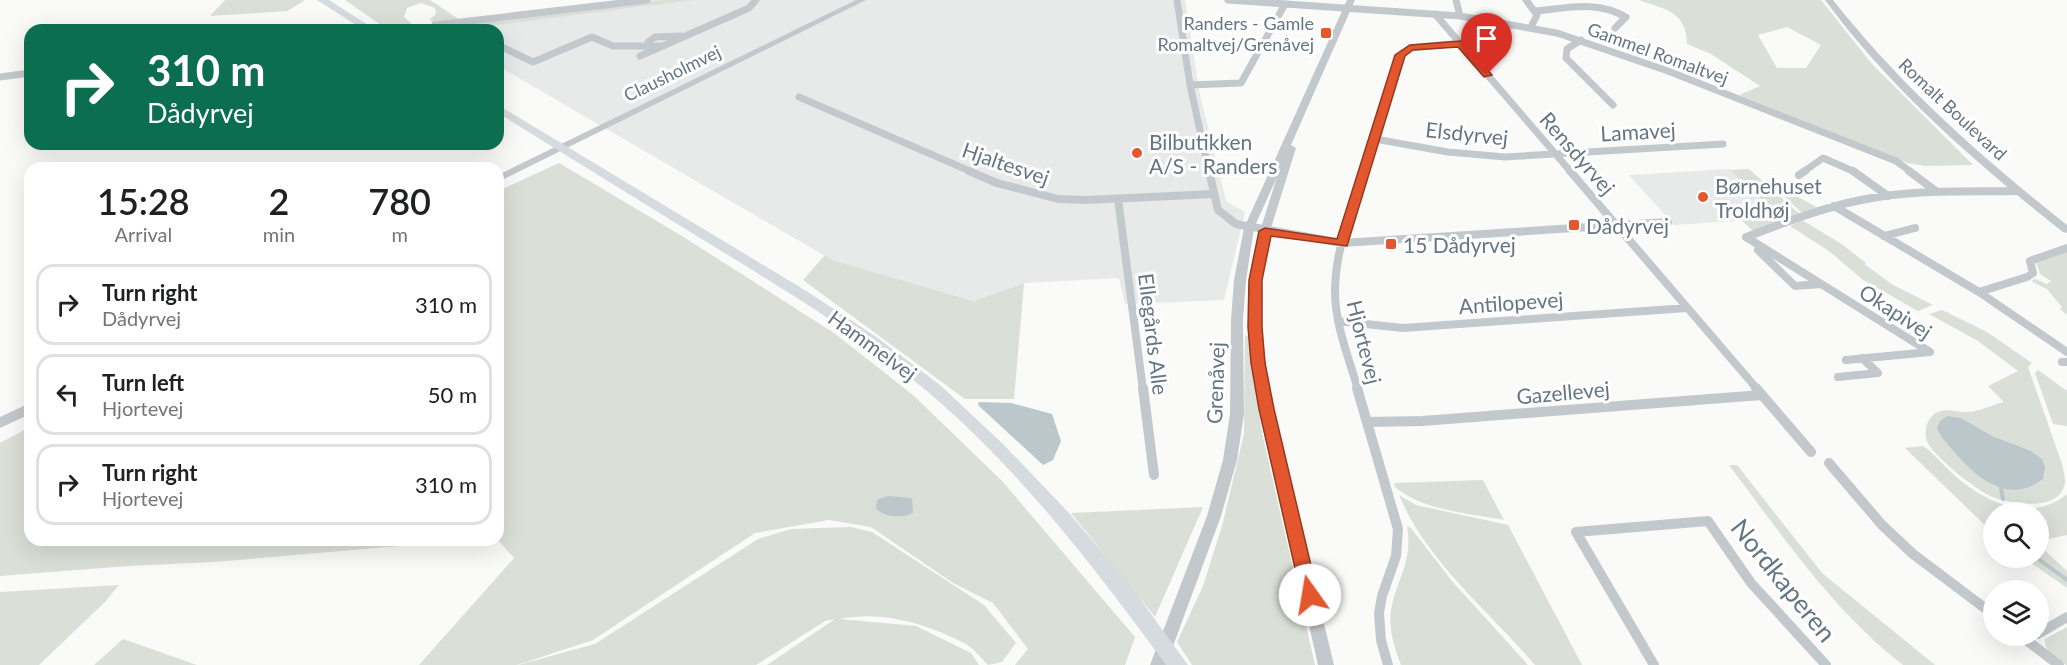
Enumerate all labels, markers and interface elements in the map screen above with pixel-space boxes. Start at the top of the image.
place label: Randers - Gamle Romaltvej/Grenåvej [1157,12,1314,55]
pin [1461,13,1512,75]
street label: Gammel Romaltvej [1585,17,1731,89]
icon: arrive [1470,22,1503,55]
marker: Randers - Gamle Romaltvej/Grenåvej [1319,26,1333,40]
street label: Clausholmvej [620,40,724,106]
text: 310 m [147,45,265,95]
icon: right [48,48,126,126]
street label: Romalt Boulevard [1894,53,2012,165]
text: Dådyrvej [147,96,254,129]
street label: Rensdyrvej [1535,107,1621,199]
street label: Elsdyrvej [1424,116,1510,150]
street label: Lamavej [1600,117,1676,145]
place label: Bilbutikken A/S - Randers [1149,129,1277,178]
street label: Hjaltesvej [959,136,1053,190]
marker: Bilbutikken A/S - Randers [1130,146,1144,160]
place label: Børnehuset Troldhøj [1715,173,1822,222]
text: 15:28 [97,179,190,223]
text: 2 [269,179,289,223]
text: 780 [368,179,431,223]
marker: Børnehuset Troldhøj [1696,190,1710,204]
place label: Dådyrvej [1586,213,1669,238]
marker: Dådyrvej [1567,218,1581,232]
text: Arrival [115,222,172,246]
text: min [263,222,295,246]
text: m [391,222,408,246]
place label: 15 Dådyrvej [1403,232,1516,257]
marker: 15 Dådyrvej [1384,237,1398,251]
street label: Ellegårds Alle [1134,272,1174,396]
street label: Okapivej [1855,278,1937,344]
text: Turn right [102,279,197,306]
street label: Antilopevej [1458,286,1564,318]
icon: right [51,288,84,321]
text: 310 m [415,291,477,318]
street label: Hjortevej [1343,298,1387,386]
street label: Hammelvej [824,304,922,386]
text: Dådyrvej [102,306,181,330]
street label: Grenåvej [1201,342,1229,424]
text: Turn left [102,369,184,396]
street label: Gazellevej [1515,375,1611,409]
icon: left [51,378,84,411]
text: 50 m [428,381,477,408]
text: Hjortevej [102,396,183,420]
text: Turn right [102,459,197,486]
icon: right [51,468,84,501]
text: 310 m [415,471,477,498]
text: Hjortevej [102,486,183,510]
map controls [1983,502,2049,646]
button: search [1983,502,2049,568]
street label: Nordkaperen [1725,512,1843,648]
position arrow [1278,563,1342,627]
button: layers [1983,580,2049,646]

